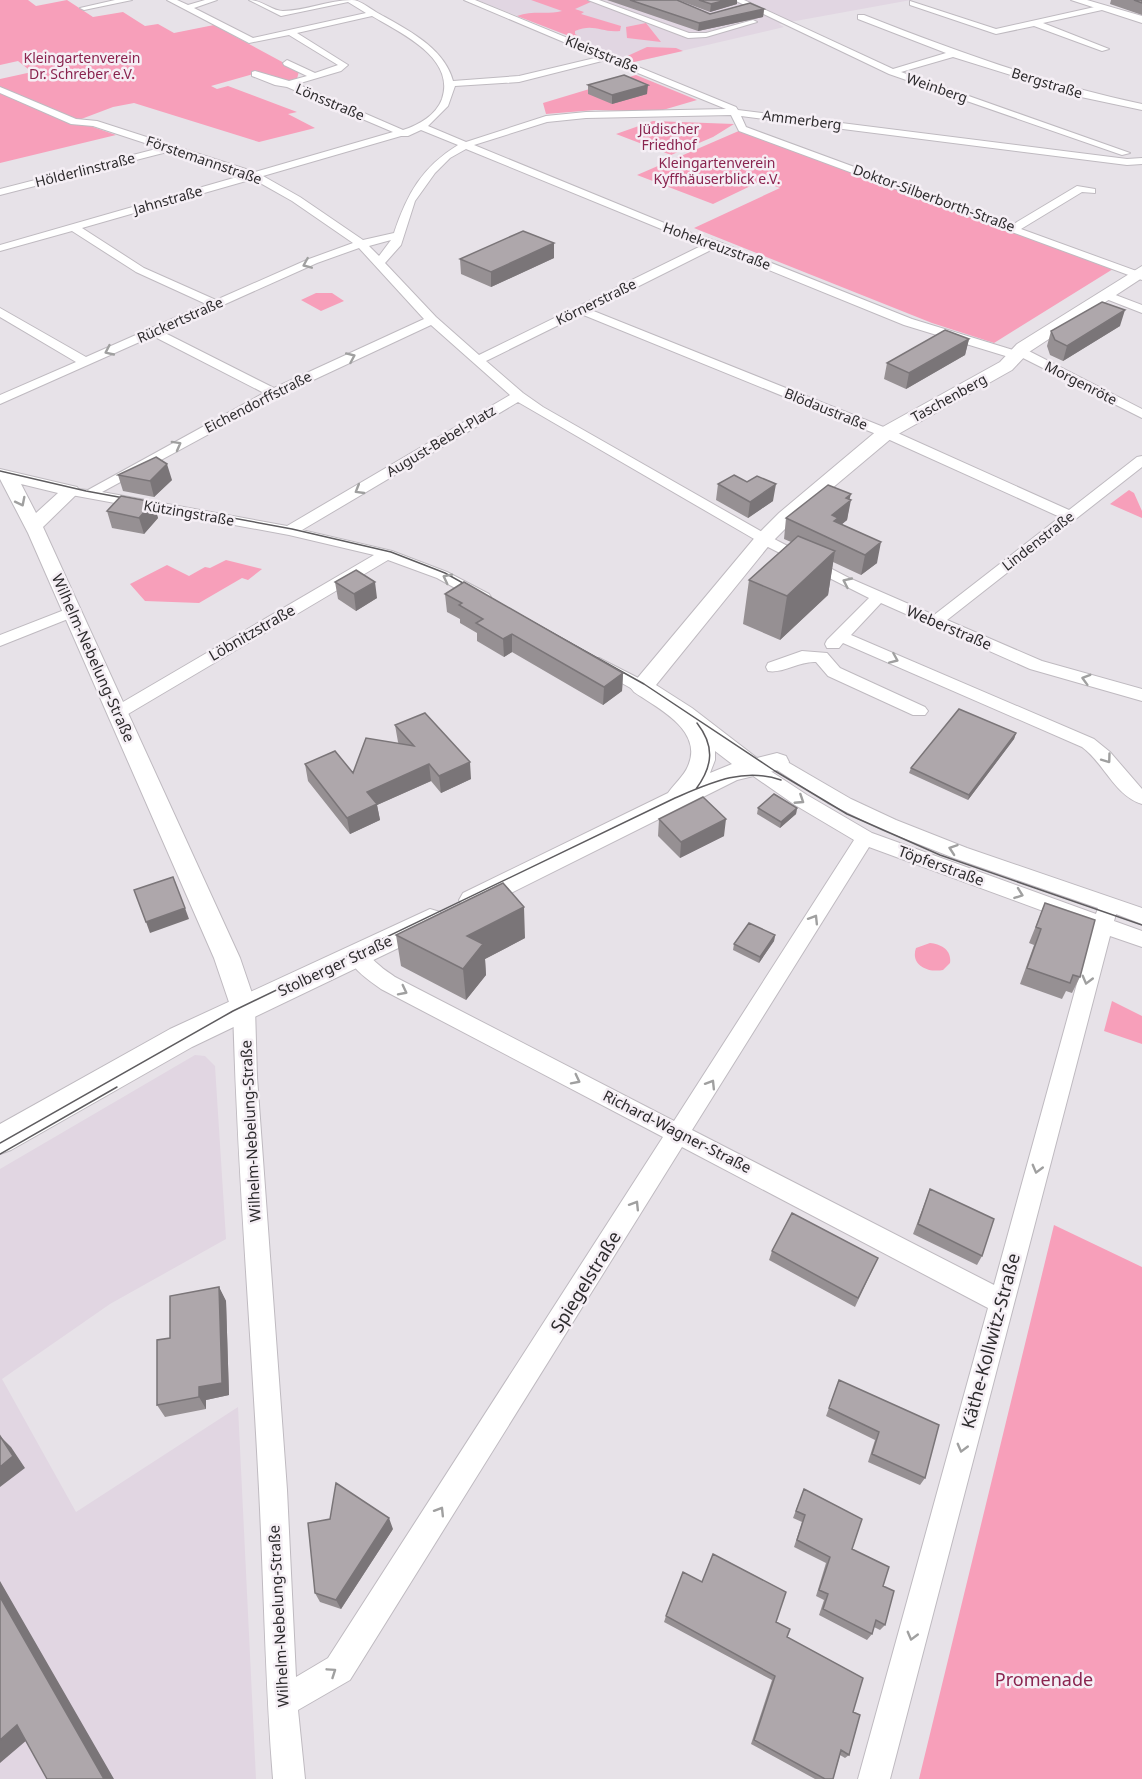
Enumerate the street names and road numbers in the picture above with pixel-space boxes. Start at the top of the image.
street label: Kleiststraße [563,30,642,77]
street label: Bergstraße [1009,63,1085,102]
street label: Weinberg [904,68,970,107]
street label: Lönsstraße [293,79,368,125]
street label: Ammerberg [761,105,843,134]
street label: Förstemannstraße [144,131,265,188]
street label: Hölderlinstraße [33,148,137,191]
street label: Doktor-Silberborth-Straße [851,159,1018,236]
street label: Jahnstraße [129,181,205,219]
street label: Hohekreuzstraße [661,217,774,274]
street label: Körnerstraße [552,274,639,329]
street label: Rückertstraße [134,292,226,347]
street label: Morgenröte [1042,356,1121,409]
street label: Eichendorffstraße [201,366,315,437]
street label: Taschenberg [907,369,990,426]
street label: Blödaustraße [782,383,871,434]
street label: August-Bebel-Platz [383,400,499,481]
street label: Kützingstraße [142,495,236,530]
street label: Lindenstraße [998,506,1078,575]
street label: Wilhelm-Nebelung-Straße [48,570,140,745]
street label: Löbnitzstraße [205,599,298,665]
street label: Weberstraße [904,600,995,654]
street label: Töpferstraße [896,840,987,890]
street label: Stolberger Straße [274,930,395,1000]
street label: Wilhelm-Nebelung-Straße [235,1040,265,1222]
street label: Richard-Wagner-Straße [600,1085,755,1177]
street label: Spiegelstraße [544,1226,626,1337]
street label: Käthe-Kollwitz-Straße [955,1250,1025,1431]
street label: Wilhelm-Nebelung-Straße [263,1525,293,1707]

